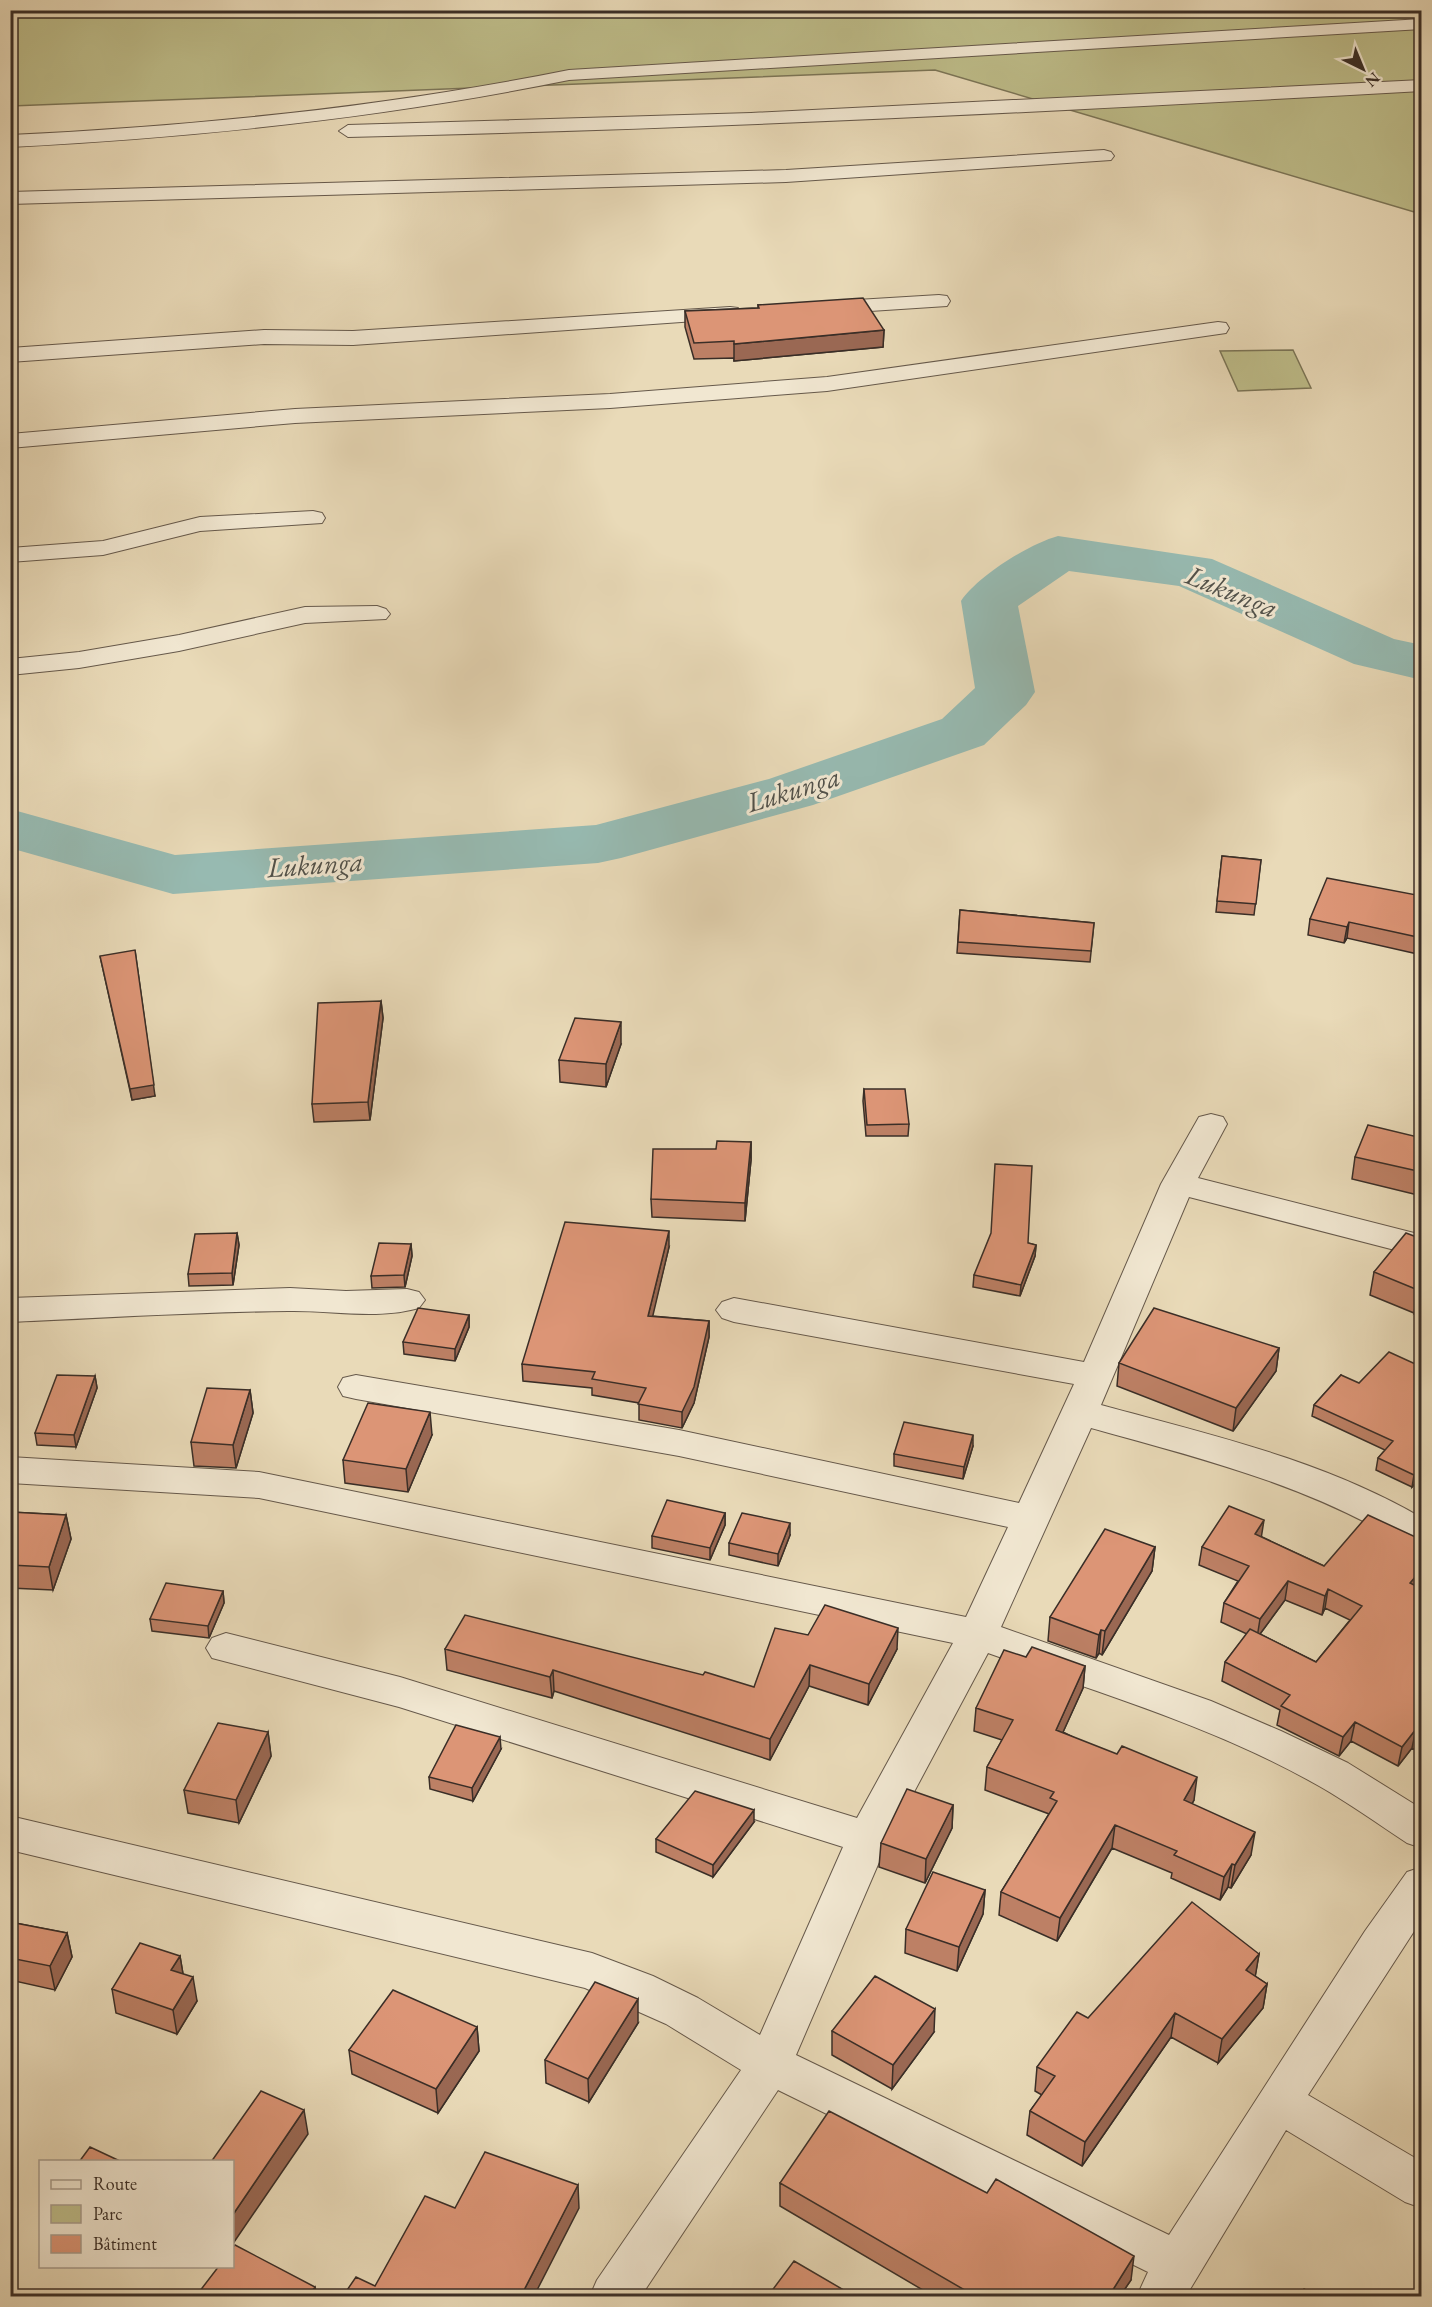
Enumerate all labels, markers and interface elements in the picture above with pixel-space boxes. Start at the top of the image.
north arrow [1333,39,1393,99]
text: N [1361,68,1385,92]
water label: Lukunga [1180,556,1283,626]
water label: Lukunga [741,758,844,821]
water label: Lukunga [265,843,364,885]
legend [39,2160,234,2268]
text: Route [93,2172,137,2195]
text: Parc [93,2202,123,2225]
text: Bâtiment [93,2232,157,2255]

